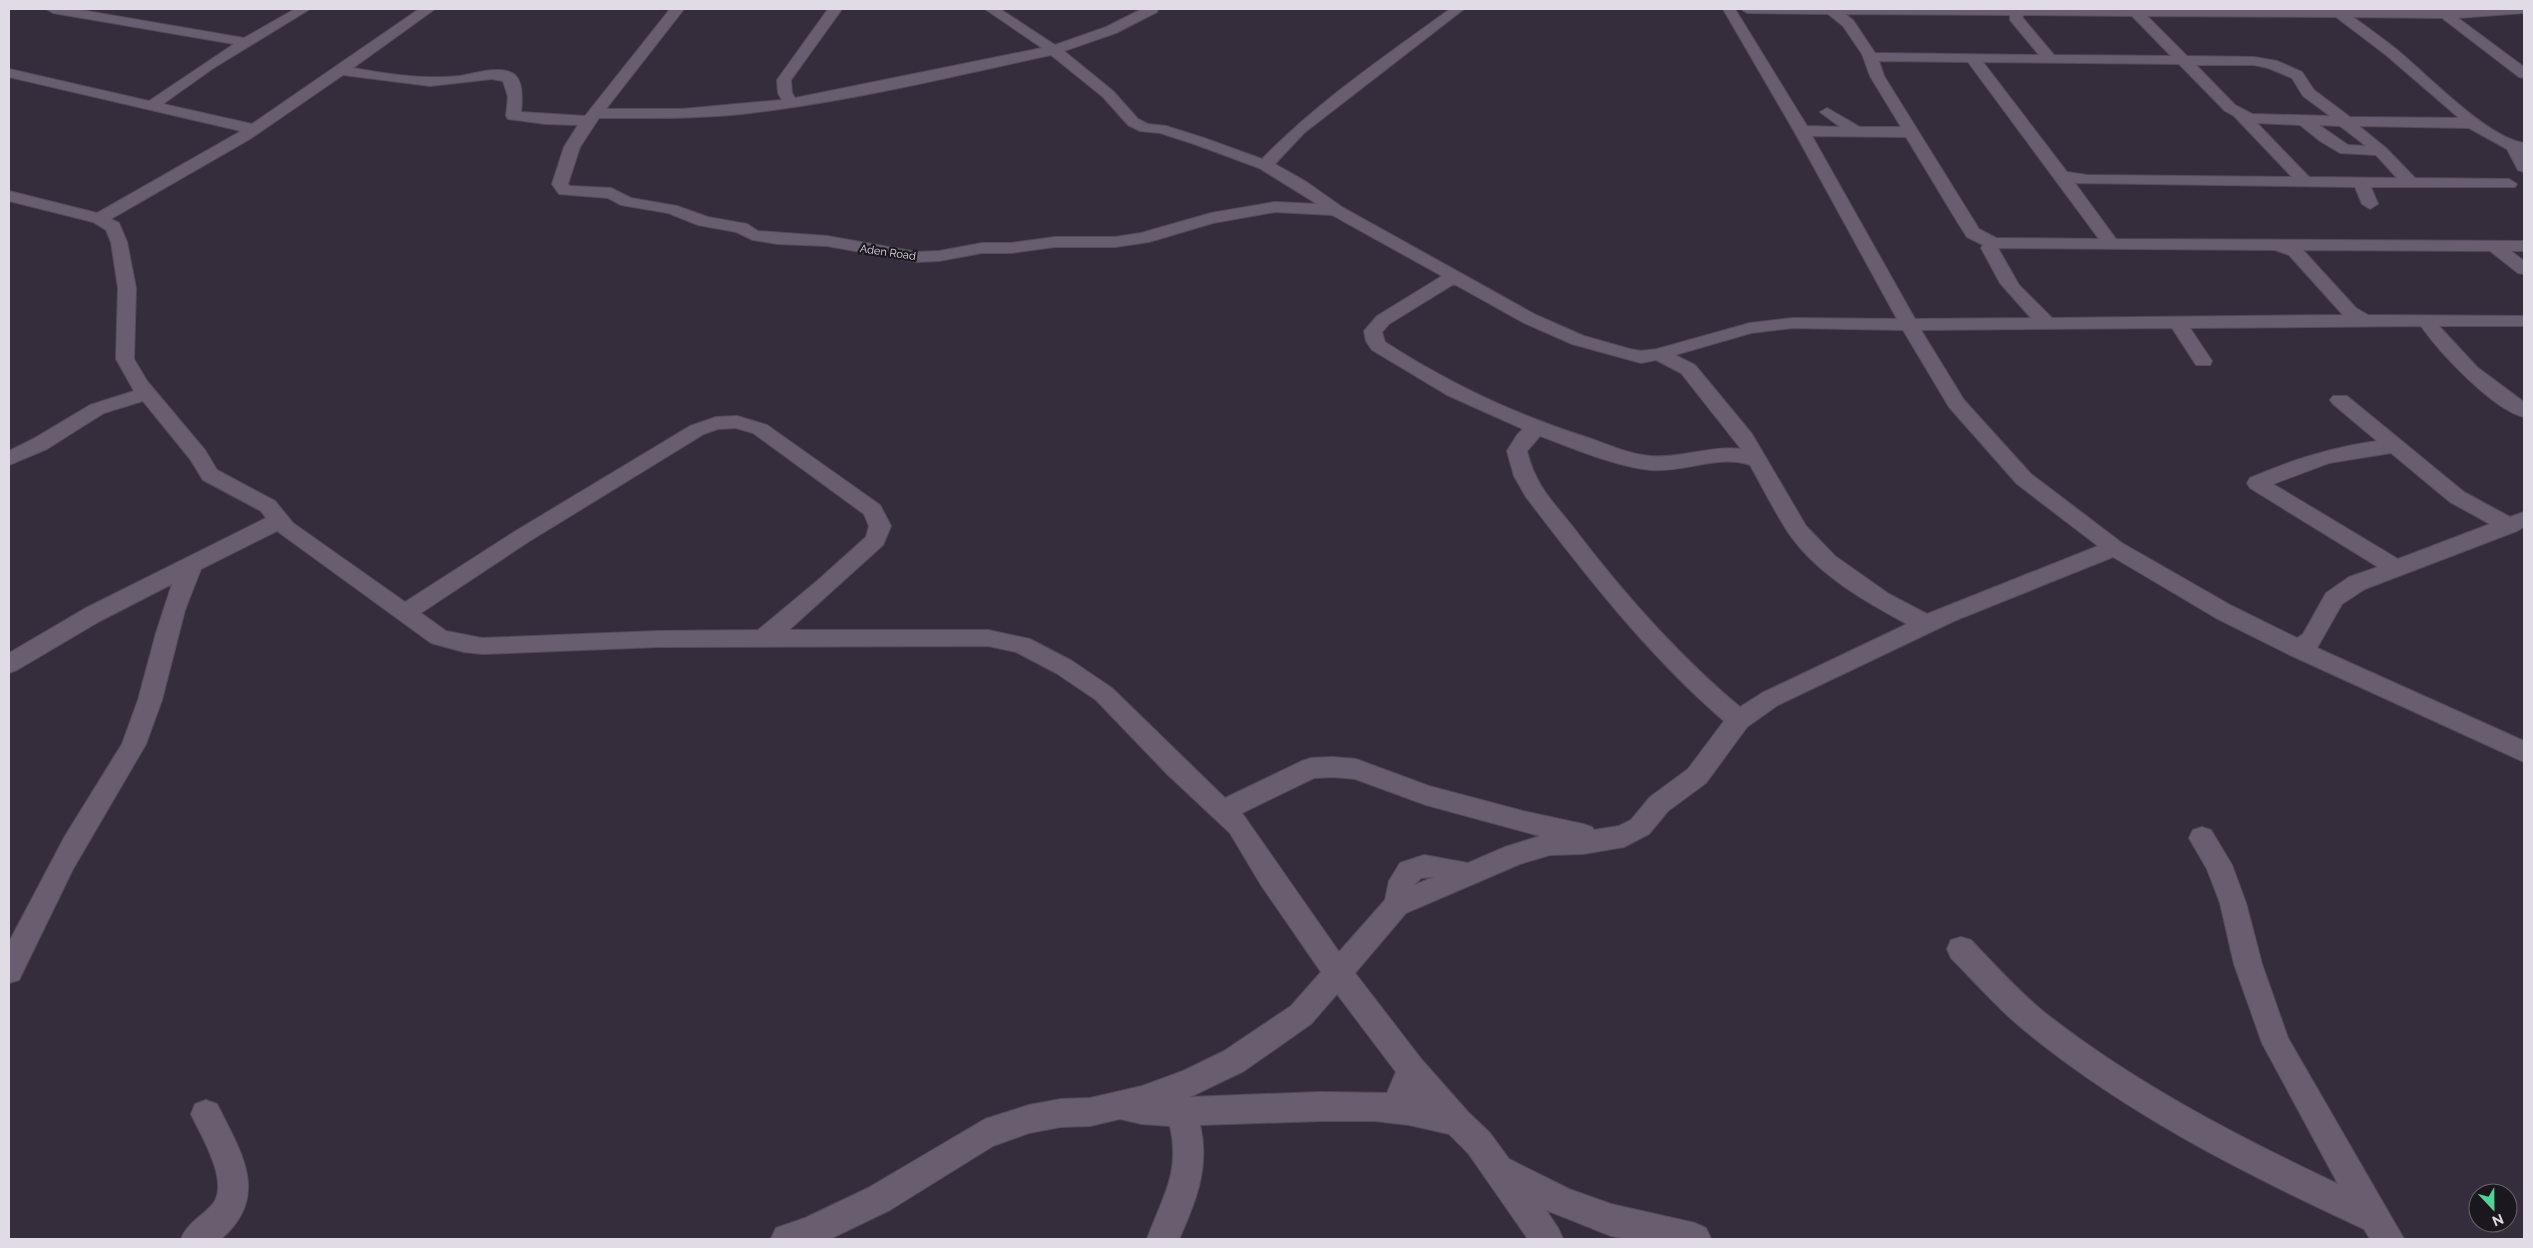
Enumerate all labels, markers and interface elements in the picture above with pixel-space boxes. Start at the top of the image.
street label: Aden Road [859,242,917,263]
north arrow [2468,1183,2518,1233]
text: N [2490,1211,2506,1229]

